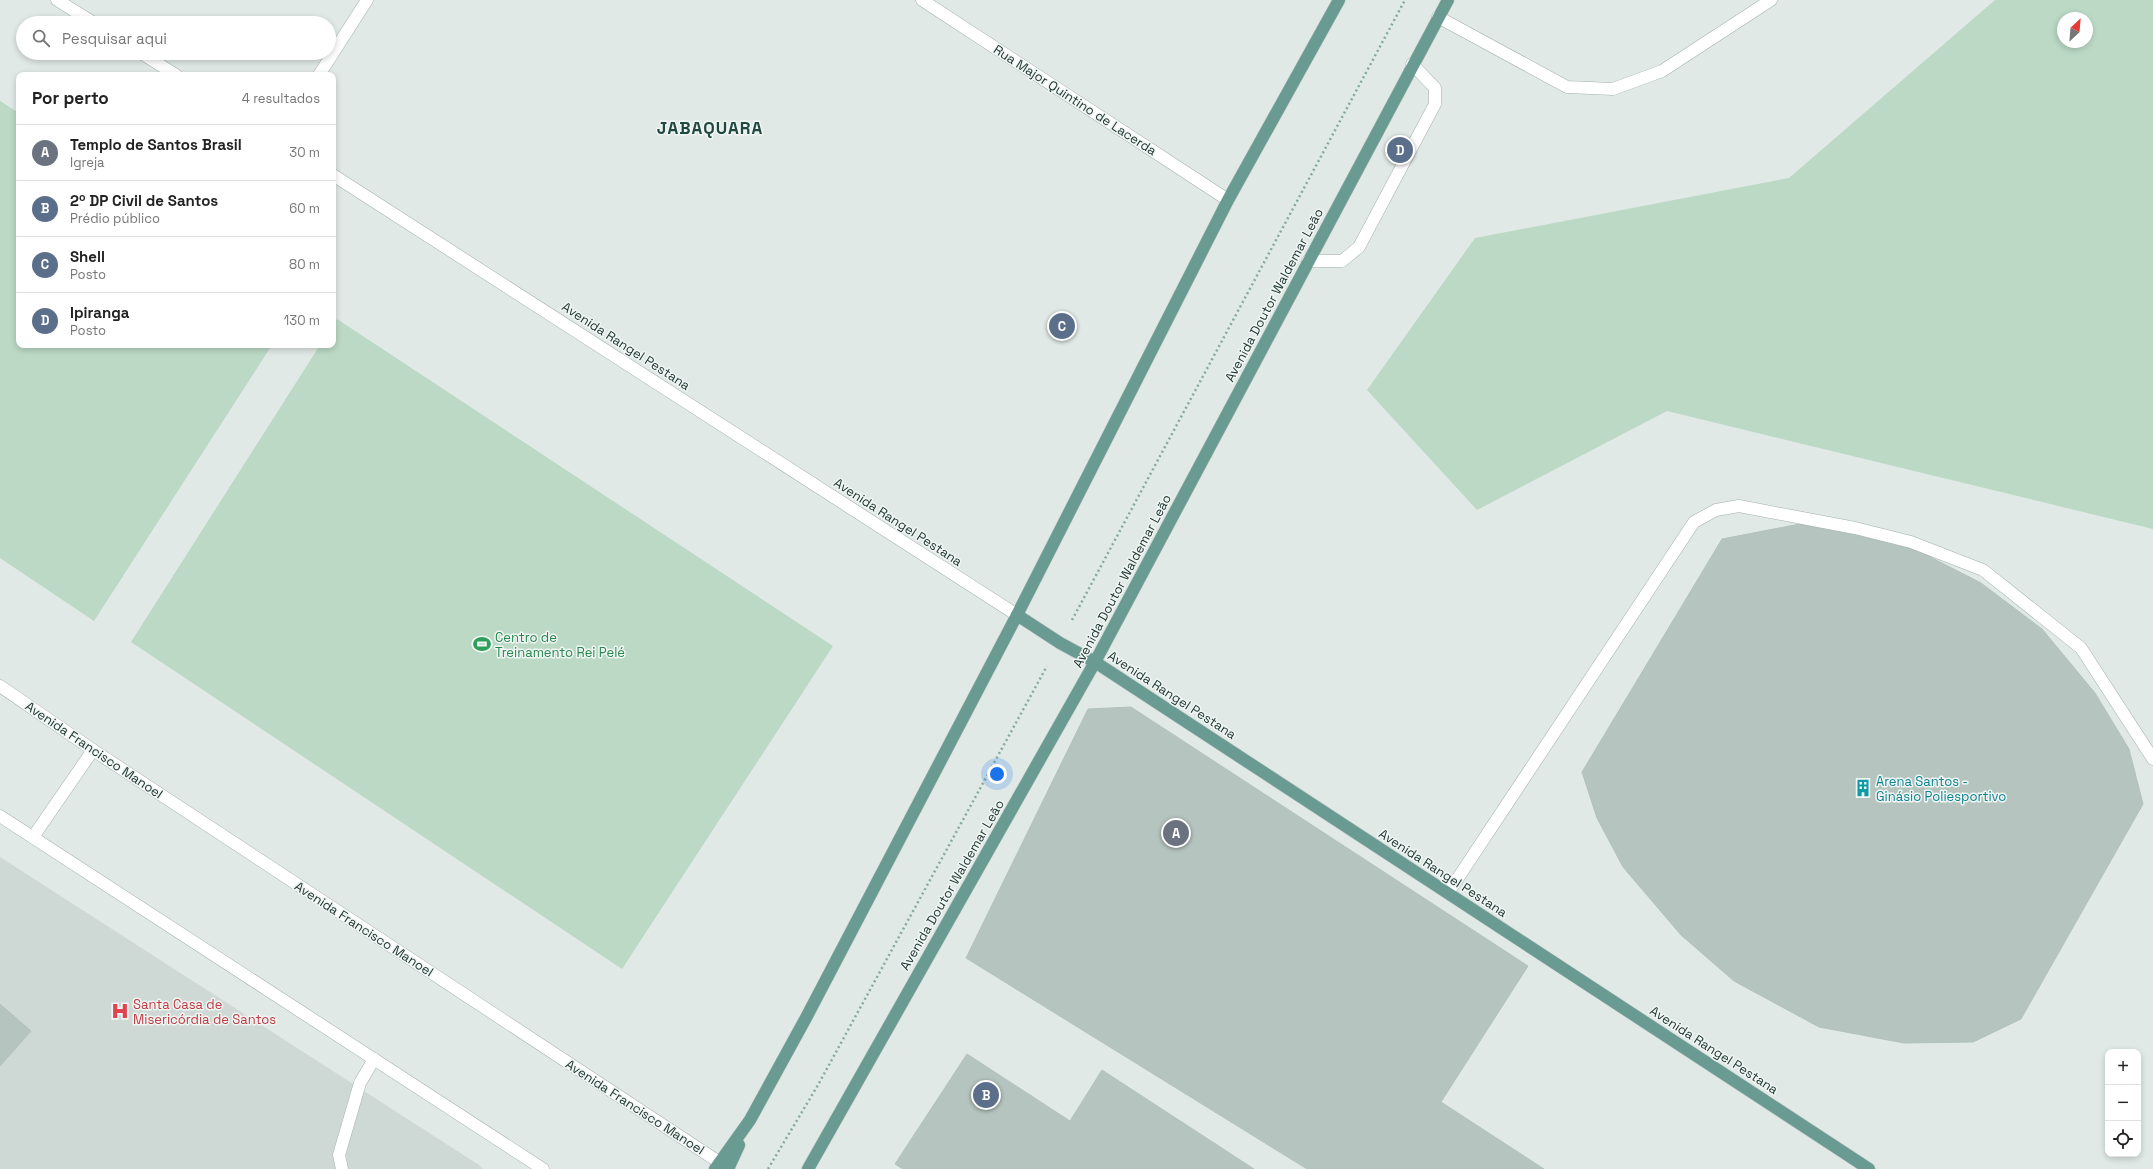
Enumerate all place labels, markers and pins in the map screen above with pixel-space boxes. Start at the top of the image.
pin: D [1387,135,1413,165]
pin: C [1049,311,1075,341]
place label: Centro de Treinamento Rei Pelé [495,629,625,661]
sports icon: Centro de Treinamento Rei Pelé [472,634,492,654]
place label: Arena Santos - Ginásio Poliesportivo [1876,773,2006,805]
building icon: Arena Santos - Ginásio Poliesportivo [1853,778,1873,798]
pin: A [1163,818,1189,848]
place label: Santa Casa de Misericórdia de Santos [133,996,276,1028]
hospital icon: Santa Casa de Misericórdia de Santos [110,1001,130,1021]
pin: B [973,1080,999,1110]

